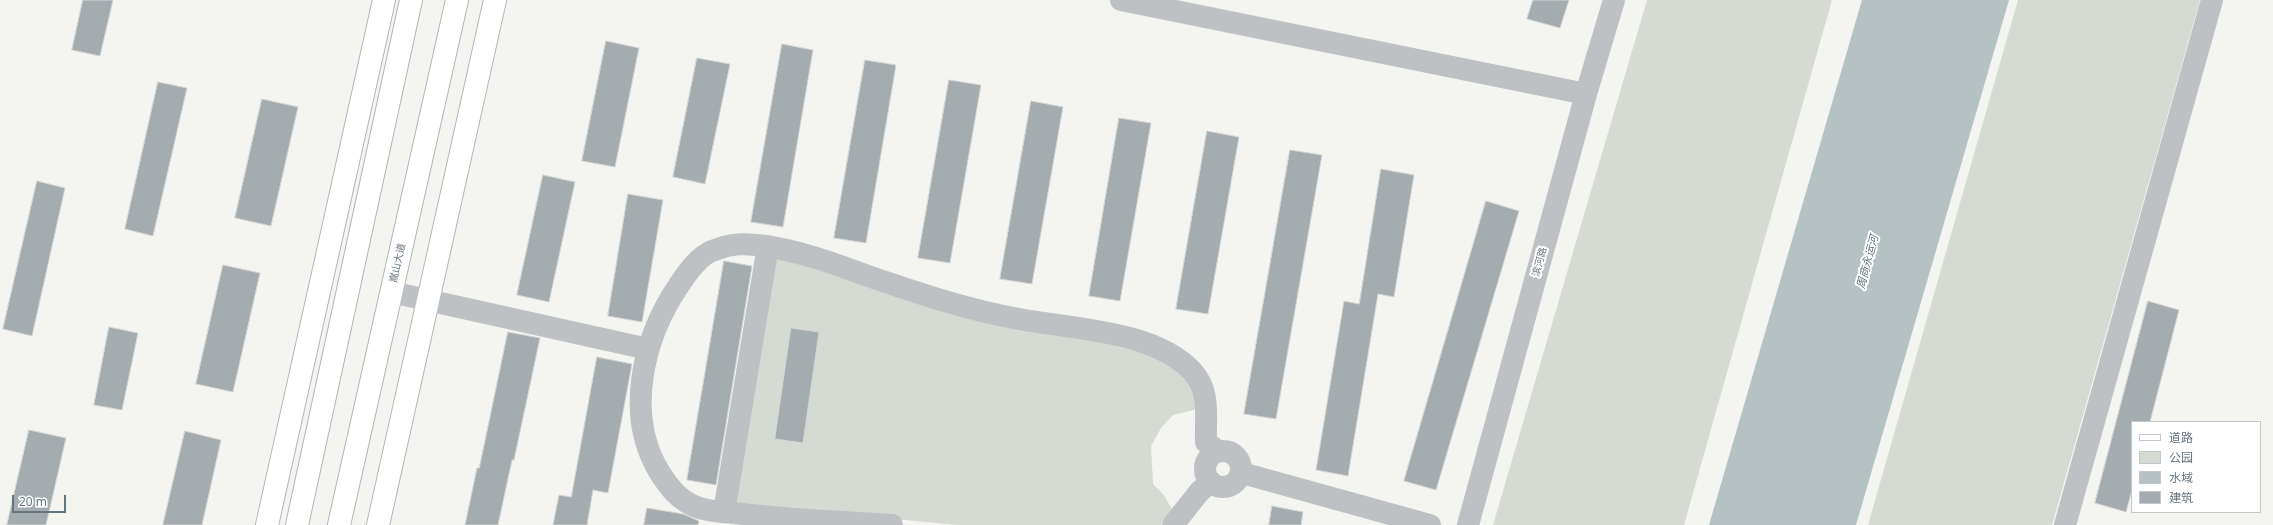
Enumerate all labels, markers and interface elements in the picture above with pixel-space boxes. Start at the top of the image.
water label: 周商永运河 [1855,234,1881,290]
street label: 嵩山大道 [388,242,408,284]
street label: 滨河路 [1530,246,1550,278]
legend [2131,421,2261,513]
text: 道路 [2169,429,2193,446]
text: 公园 [2169,449,2193,466]
text: 水域 [2169,469,2193,486]
scale bar [14,487,68,513]
text: 建筑 [2169,489,2193,506]
text: 20 m [19,493,47,510]

